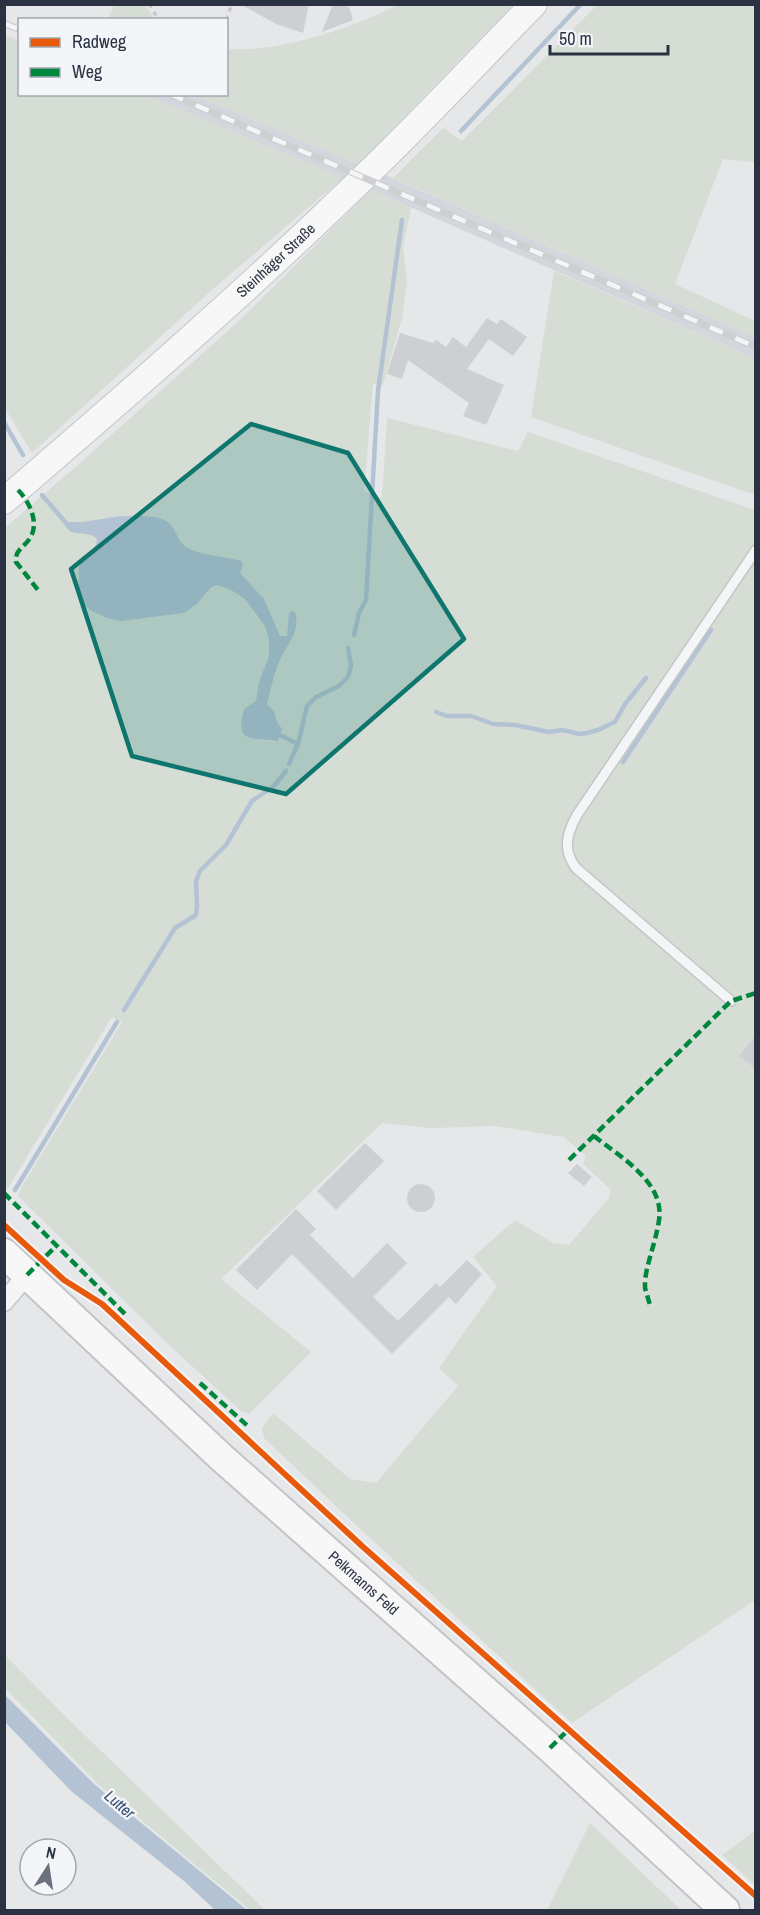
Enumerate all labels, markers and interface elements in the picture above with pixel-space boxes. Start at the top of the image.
legend [18,18,228,96]
scale bar [550,18,668,56]
text: 50 m [559,26,592,51]
text: Radweg [72,29,127,54]
text: Weg [72,59,103,84]
street label: Steinhäger Straße [232,218,320,302]
street label: Pelkmanns Feld [324,1546,404,1620]
water label: Lutter [100,1785,140,1824]
north arrow [18,1837,78,1897]
text: N [44,1841,58,1864]

